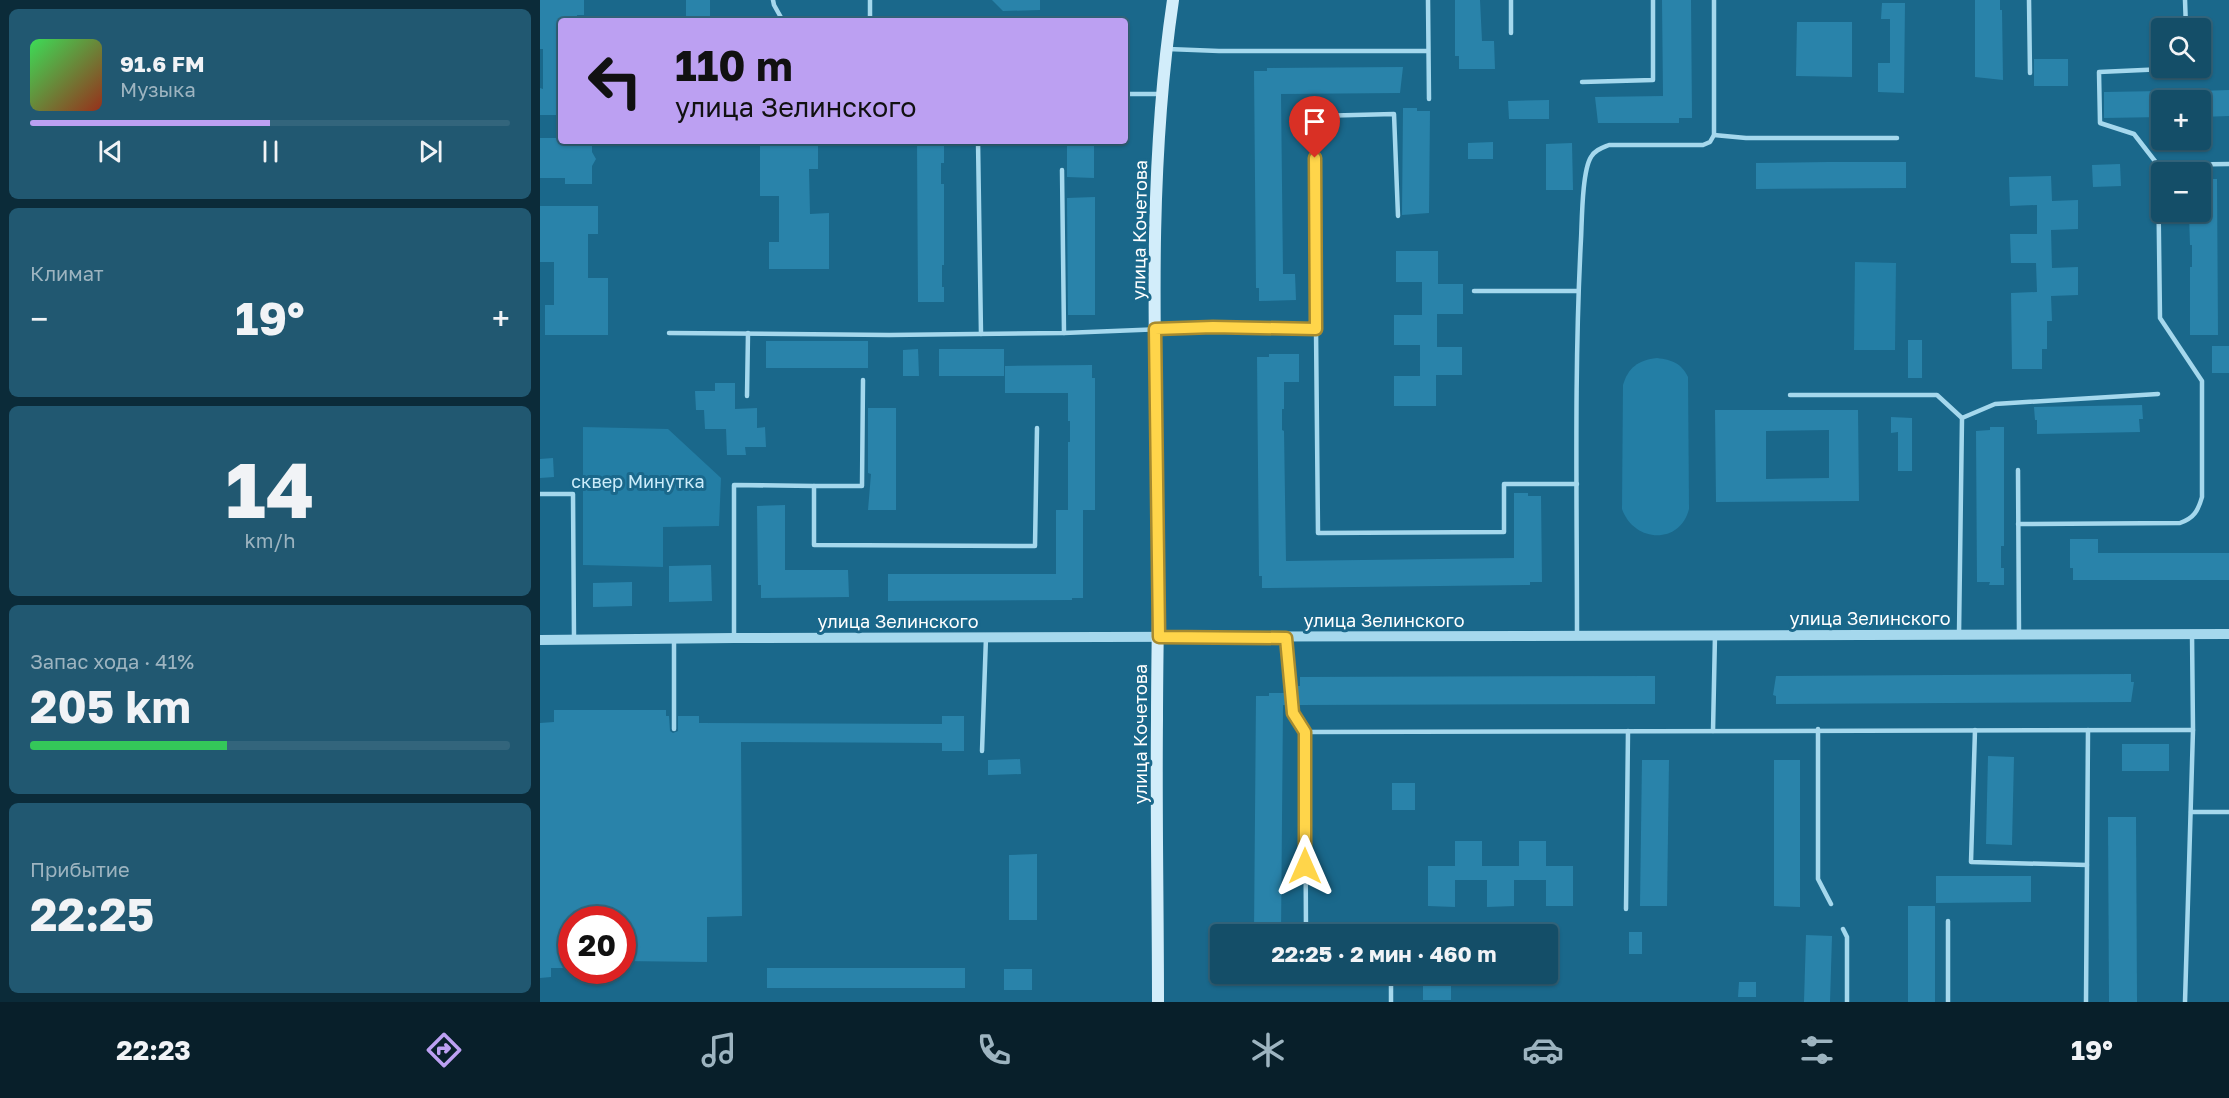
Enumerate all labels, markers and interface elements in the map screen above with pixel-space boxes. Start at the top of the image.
map controls [2151,18,2211,222]
button: search [2151,18,2211,78]
text: 110 m [675,40,793,90]
icon: left [576,42,654,120]
text: 91.6 FM [120,50,204,77]
text: Музыка [120,77,196,101]
button: + [2151,90,2211,150]
text: улица Зелинского [675,91,917,123]
pin [1289,96,1340,158]
icon: arrive [1298,105,1331,138]
icon: previous [94,135,127,168]
icon: pause [254,135,287,168]
icon: next [414,135,447,168]
street label: улица Кочетова [1127,160,1151,300]
button: − [2151,162,2211,222]
text: Климат [30,261,104,285]
text: 19° [235,291,305,345]
text: − [30,299,48,338]
text: + [492,299,510,338]
text: 14 [226,442,314,535]
park label: сквер Минутка [571,470,705,492]
text: km/h [245,528,295,552]
street label: улица Зелинского [1789,607,1951,629]
street label: улица Зелинского [1303,609,1465,631]
street label: улица Зелинского [817,610,979,632]
text: Запас хода · 41% [30,649,194,673]
street label: улица Кочетова [1129,664,1151,804]
text: 205 km [30,679,191,733]
position arrow [1273,834,1337,898]
text: Прибытие [30,857,130,881]
text: 22:25 [30,887,154,941]
speed limit sign: 20 [558,906,636,984]
text: 22:25 · 2 мин · 460 m [1271,940,1497,967]
icon: directions [423,1029,465,1071]
icon: music [698,1029,740,1071]
icon: phone [973,1029,1015,1071]
icon: climate [1247,1029,1289,1071]
icon: car [1522,1029,1564,1071]
icon: filters [1796,1029,1838,1071]
text: 22:23 [116,1034,191,1066]
text: 19° [2071,1034,2113,1066]

